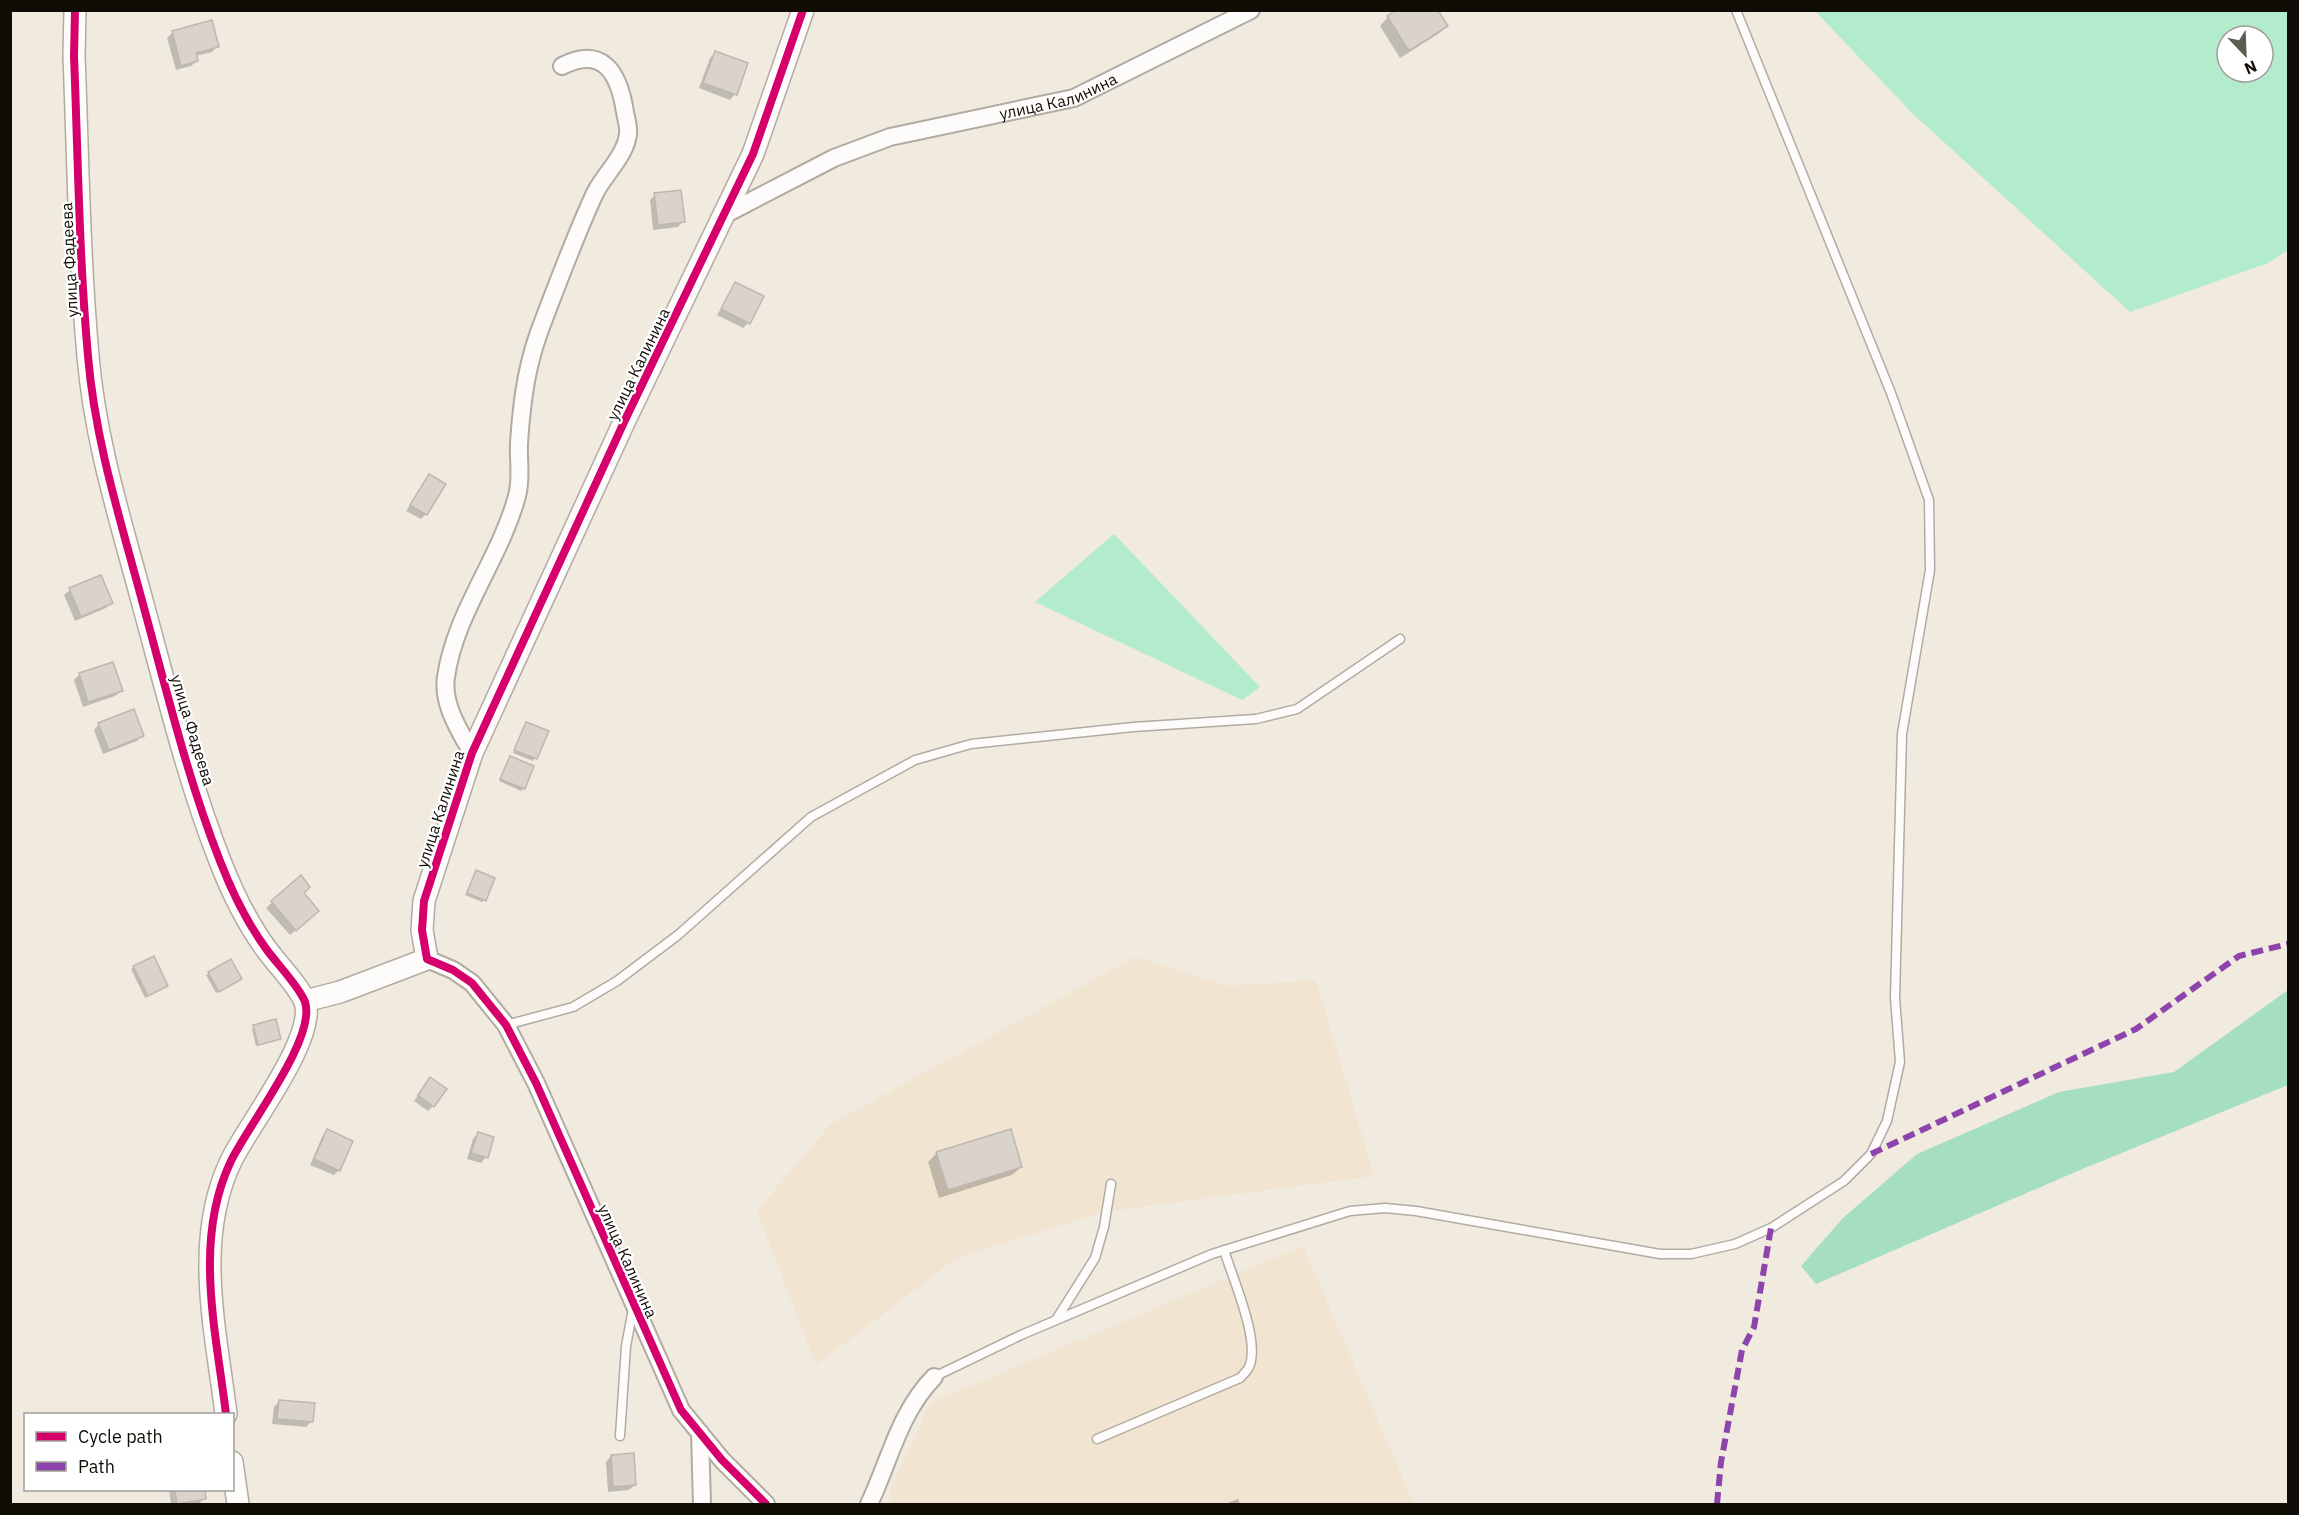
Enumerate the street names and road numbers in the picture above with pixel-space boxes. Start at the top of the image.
street label: улица Калинина [997,68,1121,124]
street label: улица Фадеева [56,202,82,318]
street label: улица Калинина [602,304,674,423]
street label: улица Фадеева [167,672,220,788]
street label: улица Калинина [412,747,469,870]
street label: улица Калинина [594,1201,662,1321]

